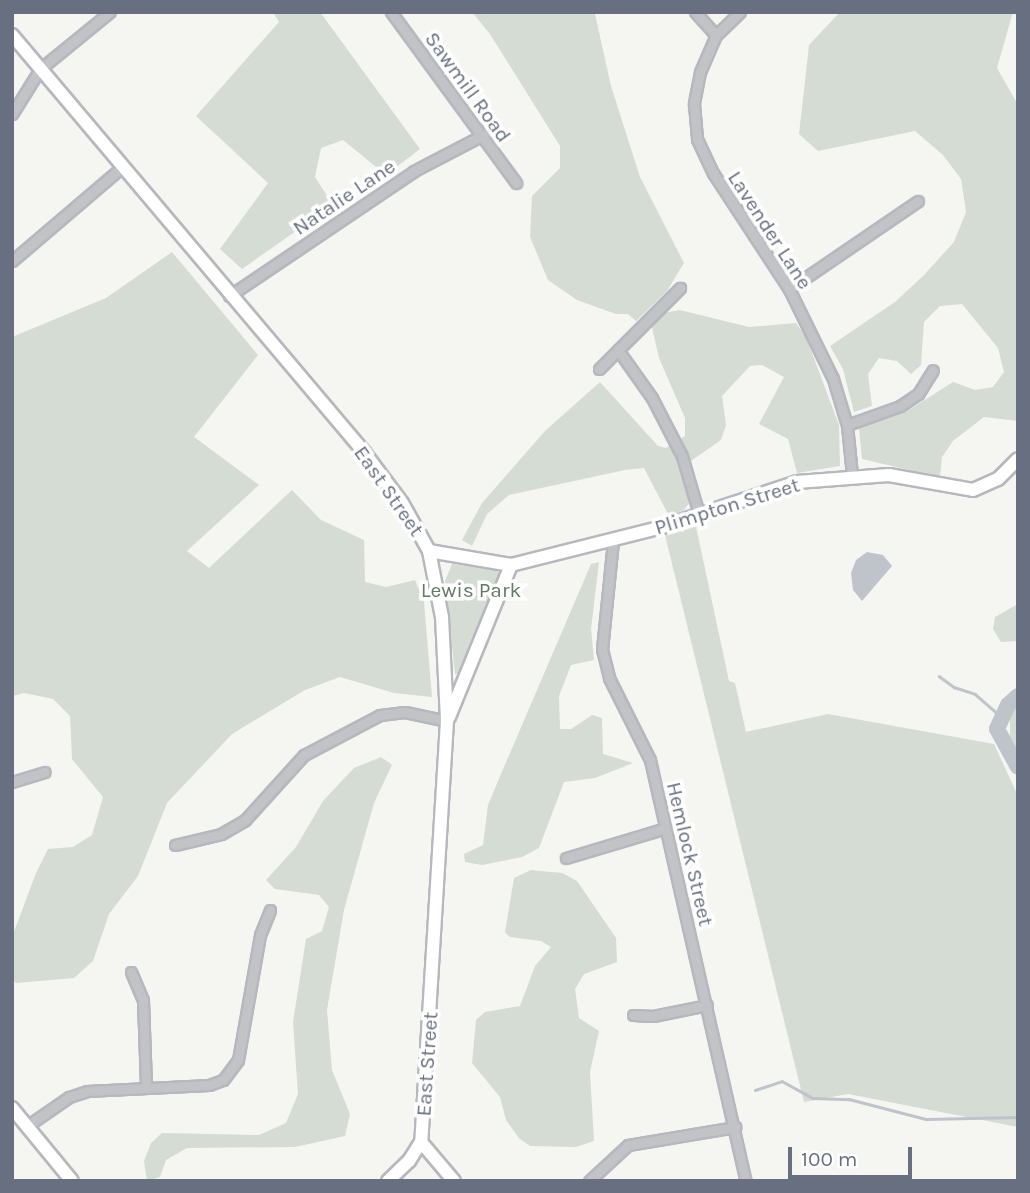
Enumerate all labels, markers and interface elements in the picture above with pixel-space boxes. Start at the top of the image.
street label: Sawmill Road [419,27,517,147]
street label: Natalie Lane [288,154,400,240]
street label: Lavender Lane [722,166,818,294]
street label: East Street [349,441,429,541]
street label: Plimpton Street [651,472,803,540]
park label: Lewis Park [421,577,521,603]
street label: Hemlock Street [661,779,719,929]
street label: East Street [411,1011,443,1117]
scale bar [792,1134,916,1178]
text: 100 m [801,1147,858,1171]

